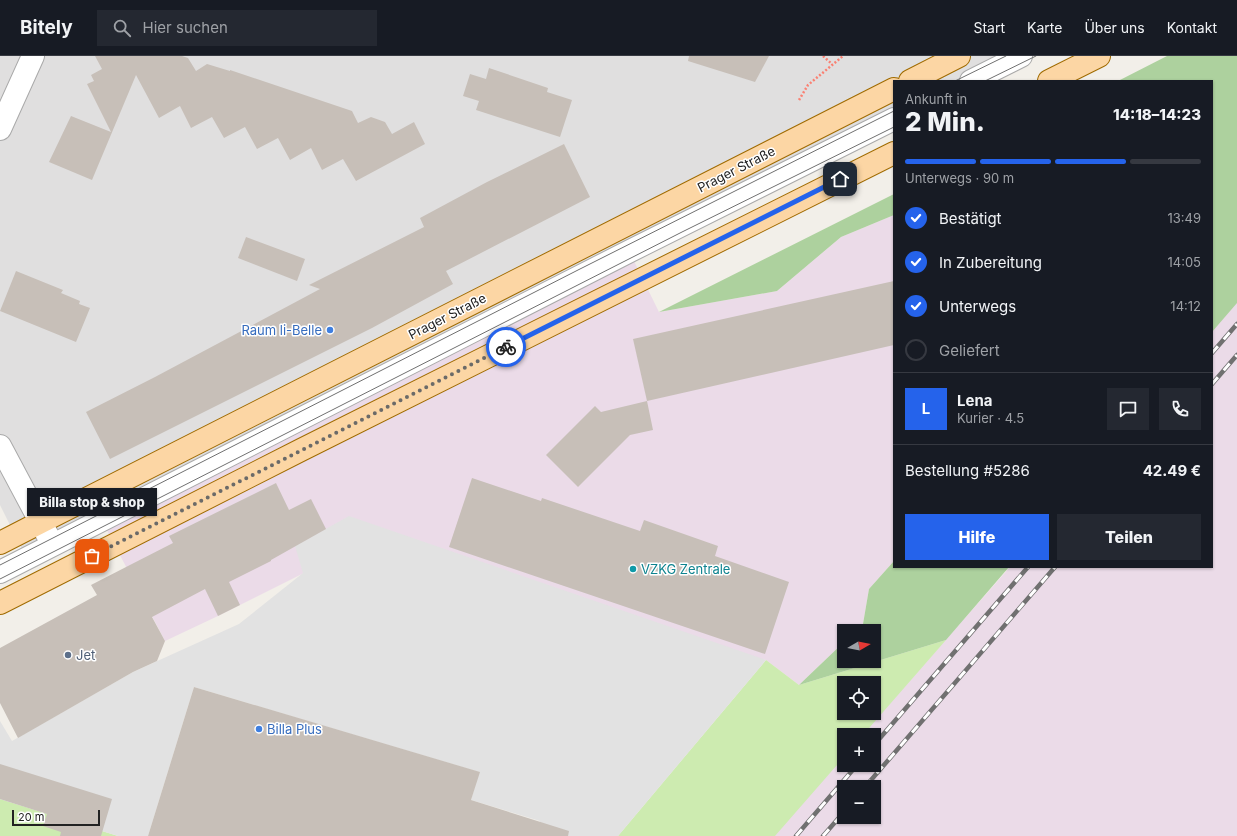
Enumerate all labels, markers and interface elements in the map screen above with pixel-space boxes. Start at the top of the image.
search box [97,10,377,46]
text: Bitely [20,16,73,39]
icon: search [111,17,133,39]
text: Hier suchen [143,18,228,37]
text: Start [973,19,1005,36]
text: Karte [1027,19,1062,36]
text: Über uns [1084,19,1145,36]
text: Kontakt [1167,19,1217,36]
text: Ankunft in [905,91,967,107]
text: 14:18–14:23 [1113,105,1201,124]
text: 2 Min. [905,106,985,137]
street label: Prager Straße [695,143,777,195]
pin [823,162,857,196]
icon: home [829,168,851,190]
text: Unterwegs · 90 m [905,170,1014,186]
icon: check [905,207,927,229]
text: Bestätigt [939,209,1002,228]
text: 13:49 [1167,210,1201,226]
icon: check [905,251,927,273]
text: In Zubereitung [939,253,1042,272]
text: 14:05 [1167,254,1201,270]
street label: Prager Straße [406,290,488,342]
icon: check [905,295,927,317]
text: Unterwegs [939,297,1016,316]
text: 14:12 [1170,298,1201,314]
place label: Raum li-Belle [241,322,322,338]
marker: Raum li-Belle [325,325,335,335]
courier [486,327,526,367]
icon: bike [495,336,517,358]
text: Geliefert [939,341,1000,360]
button: chat [1107,388,1149,430]
button: phone [1159,388,1201,430]
text: Lena [957,391,992,410]
text: L [922,399,930,418]
text: Kurier · 4.5 [957,410,1024,426]
text: Bestellung #5286 [905,461,1030,480]
text: 42.49 € [1143,461,1201,480]
callout: Billa stop & shop [27,488,157,516]
text: Billa stop & shop [39,494,145,510]
button: Hilfe [905,514,1049,560]
button: Teilen [1057,514,1201,560]
pin [75,539,109,573]
icon: bag [81,545,103,567]
place label: VZKG Zentrale [641,561,730,577]
marker: VZKG Zentrale [628,564,638,574]
north arrow [837,624,881,668]
map controls [837,624,881,824]
place label: Jet [76,647,95,663]
marker: Jet [63,650,73,660]
button: locate [837,676,881,720]
place label: Billa Plus [267,721,322,737]
marker: Billa Plus [254,724,264,734]
button: + [837,728,881,772]
button: − [837,780,881,824]
scale bar [12,808,100,827]
text: 20 m [18,810,44,824]

